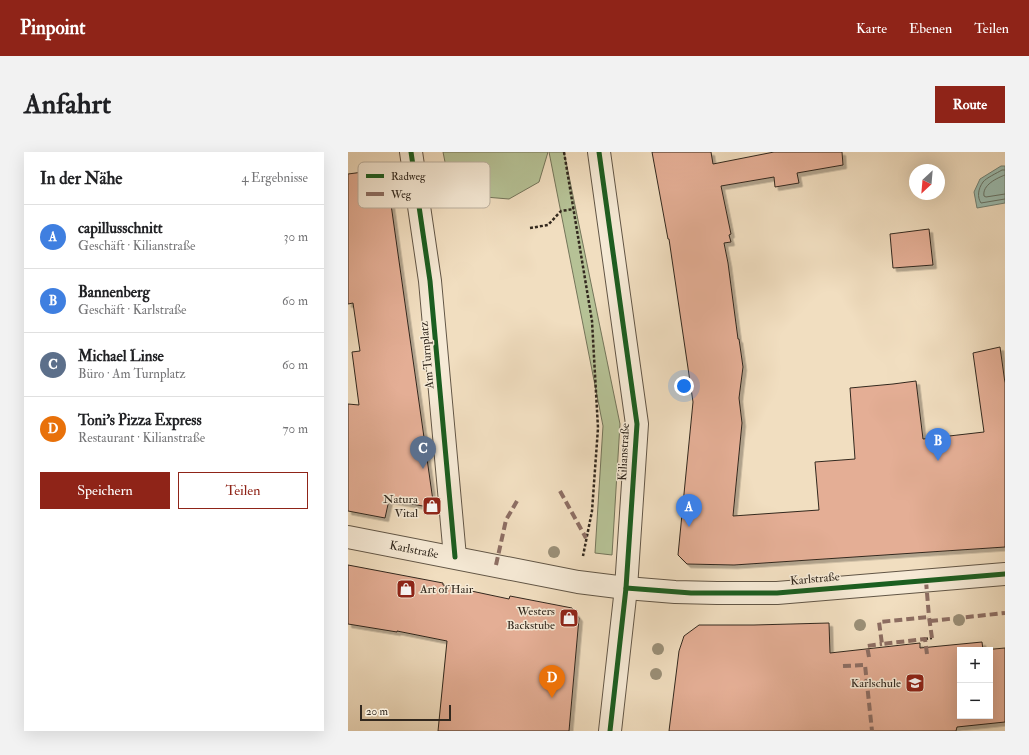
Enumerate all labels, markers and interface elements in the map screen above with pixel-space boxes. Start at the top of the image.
text: Pinpoint [20,16,85,40]
text: Karte [856,20,887,37]
text: Ebenen [909,20,952,37]
text: Teilen [974,20,1009,37]
button: Route [935,86,1005,123]
text: Anfahrt [24,87,111,122]
legend [358,162,490,208]
north arrow [909,164,945,200]
text: In der Nähe [40,168,122,189]
text: 4 Ergebnisse [241,170,308,186]
text: Radweg [391,170,426,183]
text: Weg [390,188,412,201]
text: capillusschnitt [78,219,163,238]
text: A [49,229,57,245]
text: 30 m [284,229,308,245]
text: Geschäft · Kilianstraße [78,238,195,254]
text: Bannenberg [78,283,150,302]
text: B [49,293,57,309]
text: 60 m [282,293,308,309]
text: Geschäft · Karlstraße [78,302,187,318]
street label: Am Turnplatz [417,320,438,390]
text: Michael Linse [78,347,164,366]
text: C [48,357,58,373]
text: 60 m [282,357,308,373]
text: Büro · Am Turnplatz [78,366,186,382]
your location [674,376,694,396]
text: Toni's Pizza Express [78,411,202,430]
text: D [48,421,58,437]
text: 70 m [283,421,308,437]
street label: Kilianstraße [615,423,633,481]
pin: B [925,428,951,461]
text: Restaurant · Kilianstraße [78,430,205,446]
pin: C [410,436,436,469]
button: Speichern [40,472,170,509]
button: Teilen [178,472,308,509]
place label: Natura Vital [383,492,419,521]
pin: A [676,494,702,527]
shop icon: Natura Vital [421,495,443,517]
street label: Karlstraße [388,538,440,562]
street label: Karlstraße [790,569,840,589]
shop icon: Art of Hair [395,578,417,600]
place label: Art of Hair [419,582,474,597]
place label: Westers Backstube [507,604,555,633]
shop icon: Westers Backstube [558,607,580,629]
map controls [957,647,993,719]
button: + [957,647,993,683]
pin: D [539,665,565,698]
school or university icon: Karlschule [904,672,926,694]
place label: Karlschule [851,676,901,691]
button: − [957,683,993,719]
scale bar [360,703,451,722]
text: 20 m [366,705,388,718]

